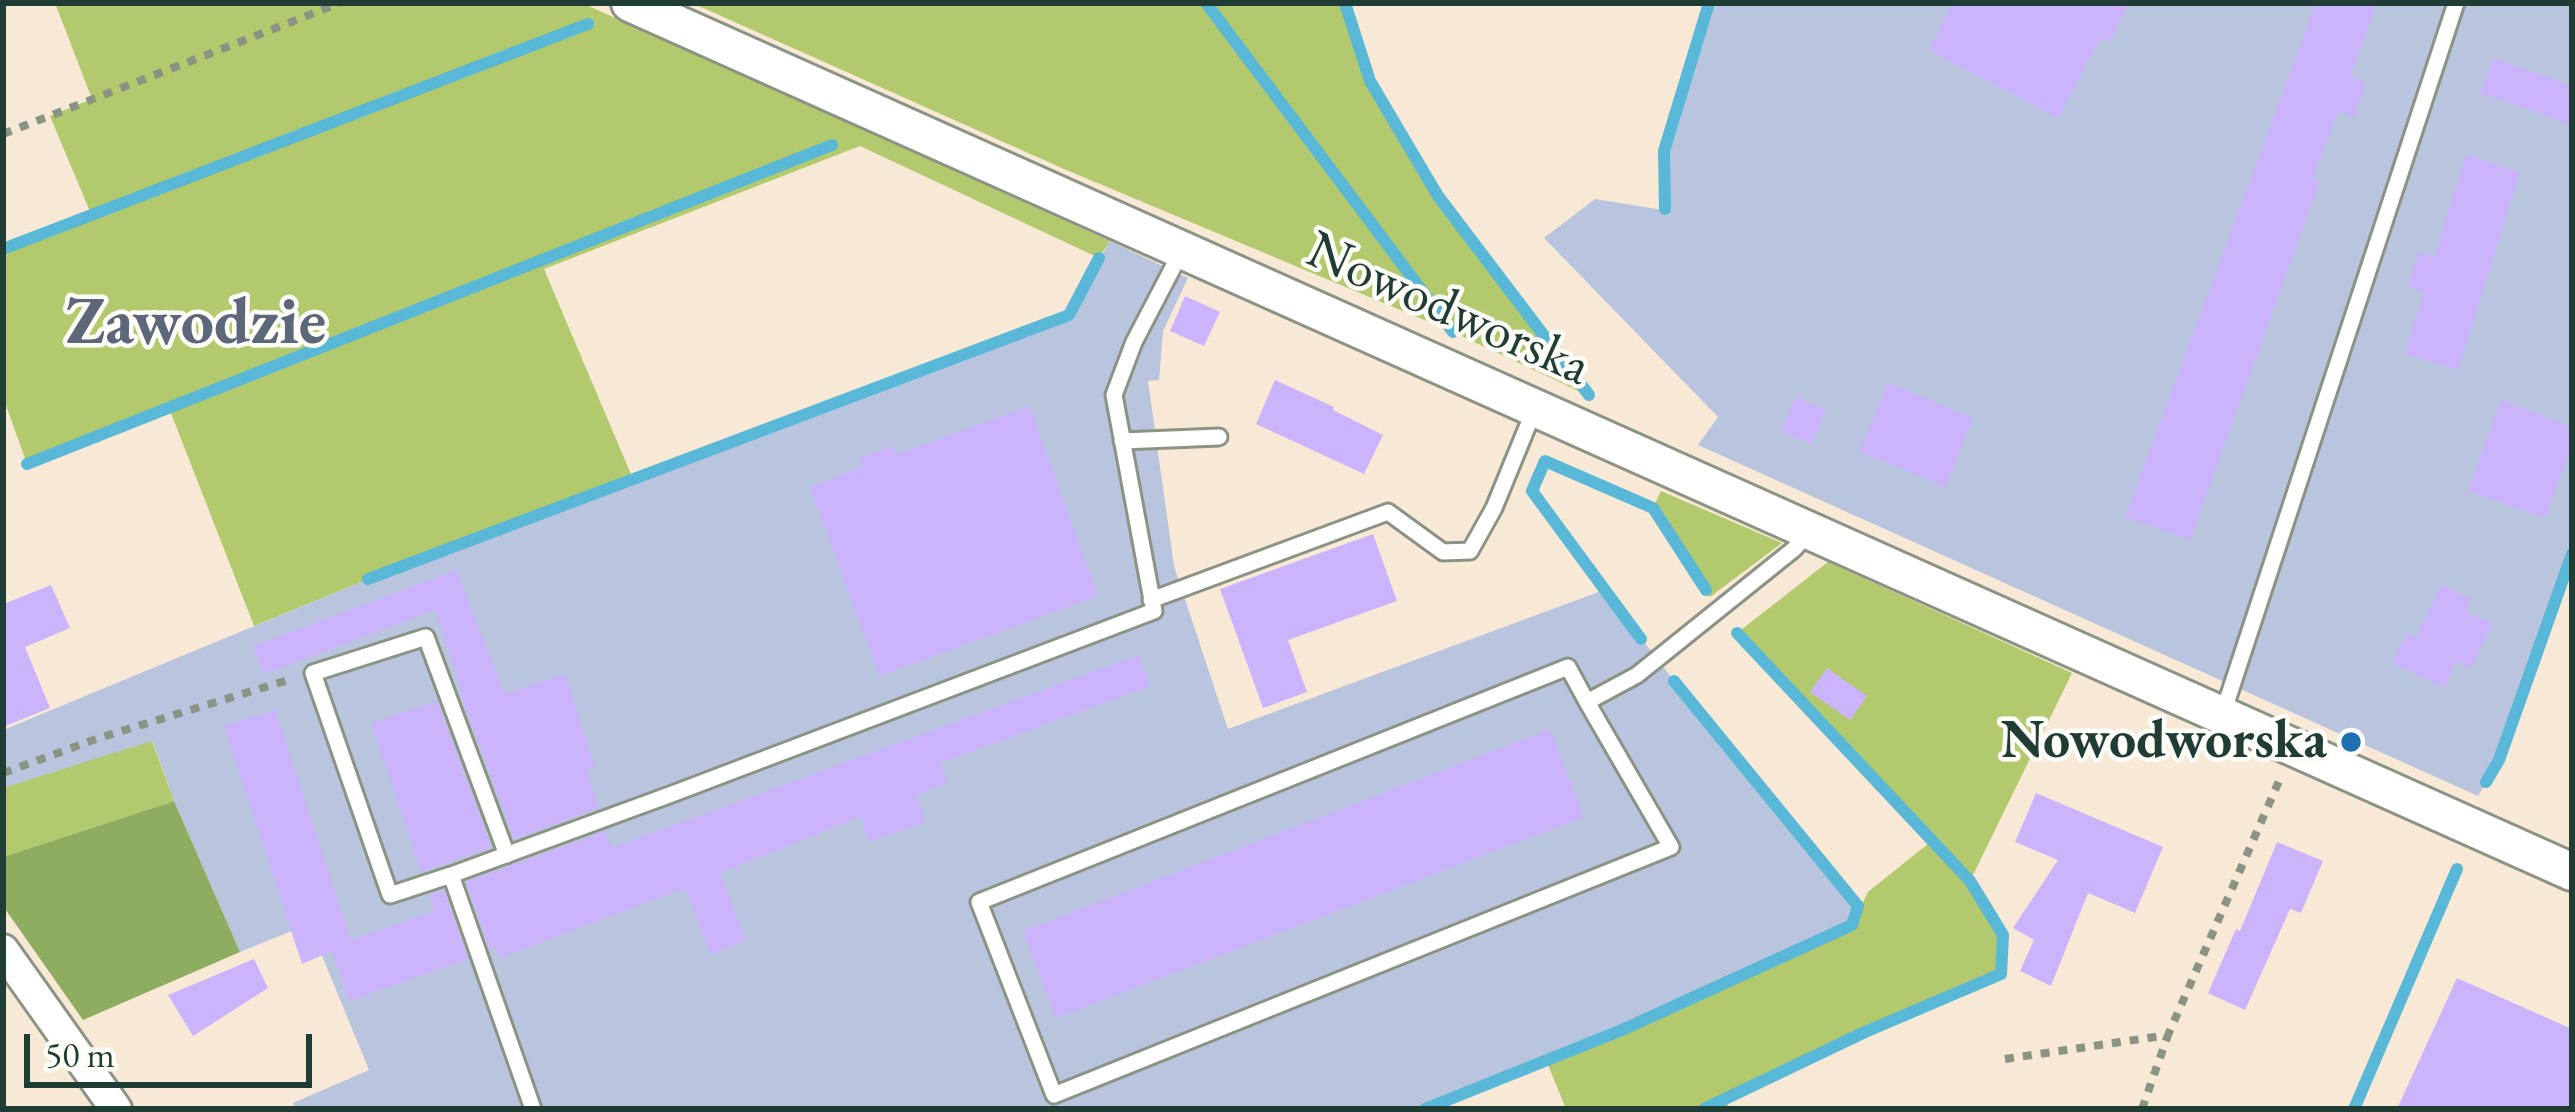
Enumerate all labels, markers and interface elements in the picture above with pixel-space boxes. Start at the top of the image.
street label: Nowodworska [1296,219,1600,401]
district label: Zawodzie [66,285,326,365]
place label: Nowodworska [2001,710,2327,774]
marker: Nowodworska [2338,729,2364,755]
scale bar [30,1010,318,1084]
text: 50 m [45,1031,115,1078]

